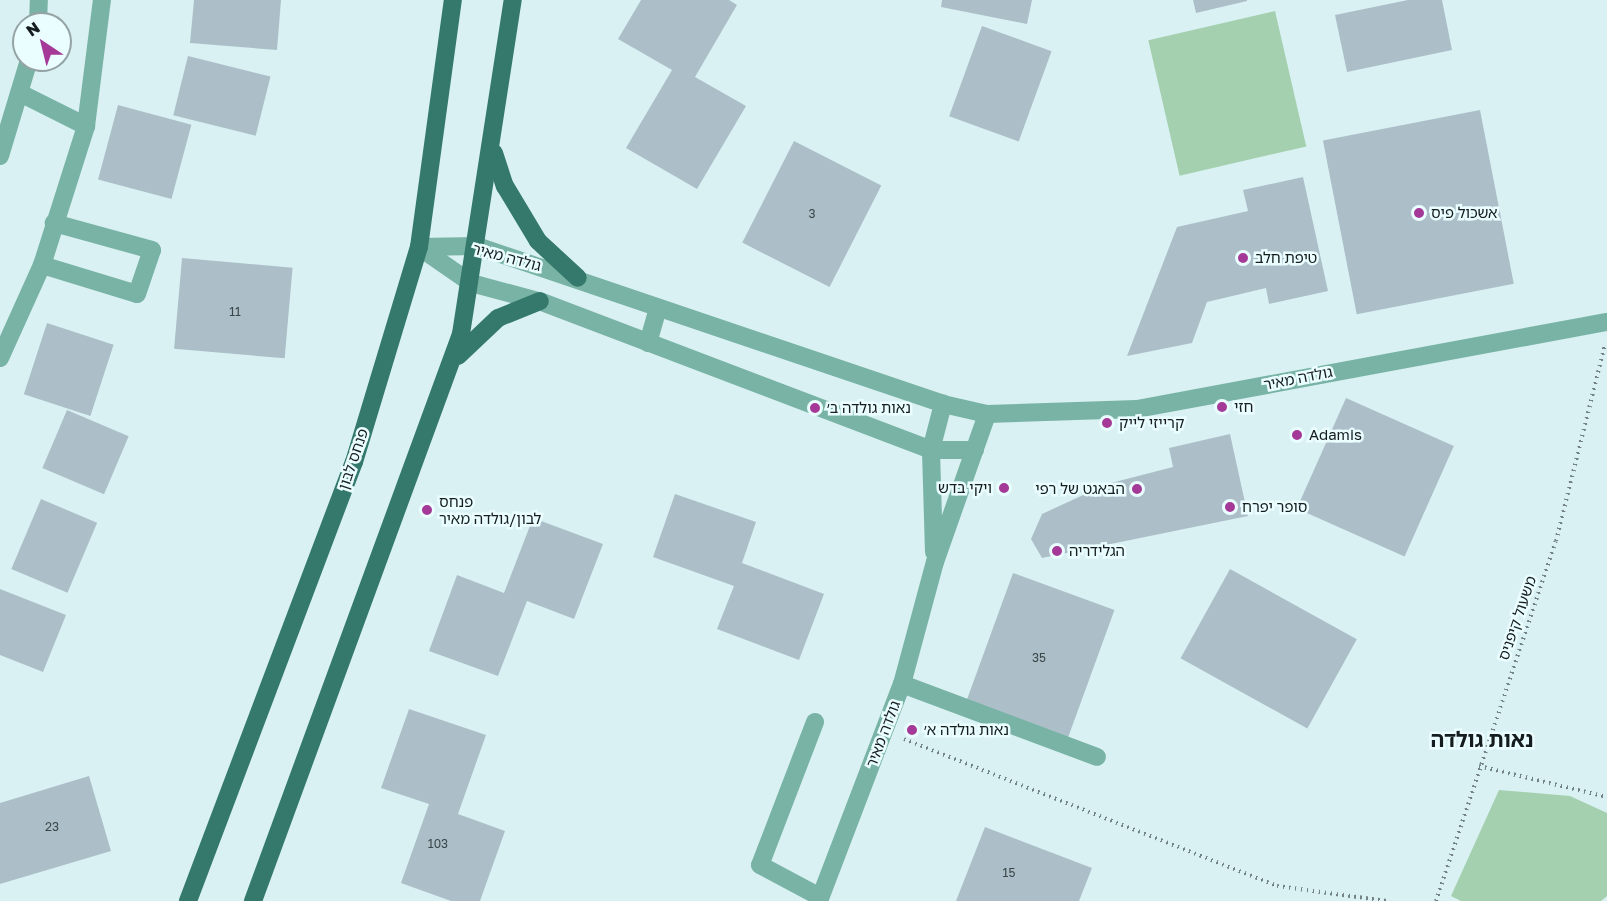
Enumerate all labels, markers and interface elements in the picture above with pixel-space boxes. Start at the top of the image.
north arrow [12,12,72,72]
text: N [22,17,44,41]
place label: אשכול פיס [1431,204,1498,222]
marker: אשכול פיס [1412,206,1426,220]
house number: 3 [808,207,816,221]
street label: גולדה מאיר [471,239,543,275]
place label: טיפת חלב [1255,249,1317,267]
marker: טיפת חלב [1236,251,1250,265]
house number: 11 [229,305,241,319]
street label: גולדה מאיר [1262,362,1334,394]
place label: חזי [1234,398,1253,416]
place label: נאות גולדה ב׳ [827,399,911,417]
marker: חזי [1215,400,1229,414]
marker: נאות גולדה ב׳ [808,401,822,415]
place label: קרייזי לייק [1119,414,1184,432]
marker: קרייזי לייק [1100,416,1114,430]
street label: פנחס לבון [334,426,372,492]
place label: Adamis [1309,426,1362,444]
marker: Adamis [1290,428,1304,442]
place label: ויקי בדש [938,479,992,497]
place label: הבאגט של רפי [1035,480,1125,498]
marker: ויקי בדש [997,481,1011,495]
marker: הבאגט של רפי [1130,482,1144,496]
place label: פנחס לבון/גולדה מאיר [439,492,541,527]
place label: סופר יפרח [1242,498,1307,516]
marker: סופר יפרח [1223,500,1237,514]
marker: פנחס לבון/גולדה מאיר [420,503,434,517]
place label: הגלידריה [1069,542,1125,560]
marker: הגלידריה [1050,544,1064,558]
street label: משעול קיפניס [1494,574,1540,662]
house number: 35 [1032,651,1046,665]
street label: גולדה מאיר [862,698,904,770]
place label: נאות גולדה א׳ [924,721,1009,739]
marker: נאות גולדה א׳ [905,723,919,737]
district label: נאות גולדה [1430,726,1534,752]
house number: 23 [45,820,59,834]
house number: 103 [428,837,448,851]
house number: 15 [1003,866,1015,880]

